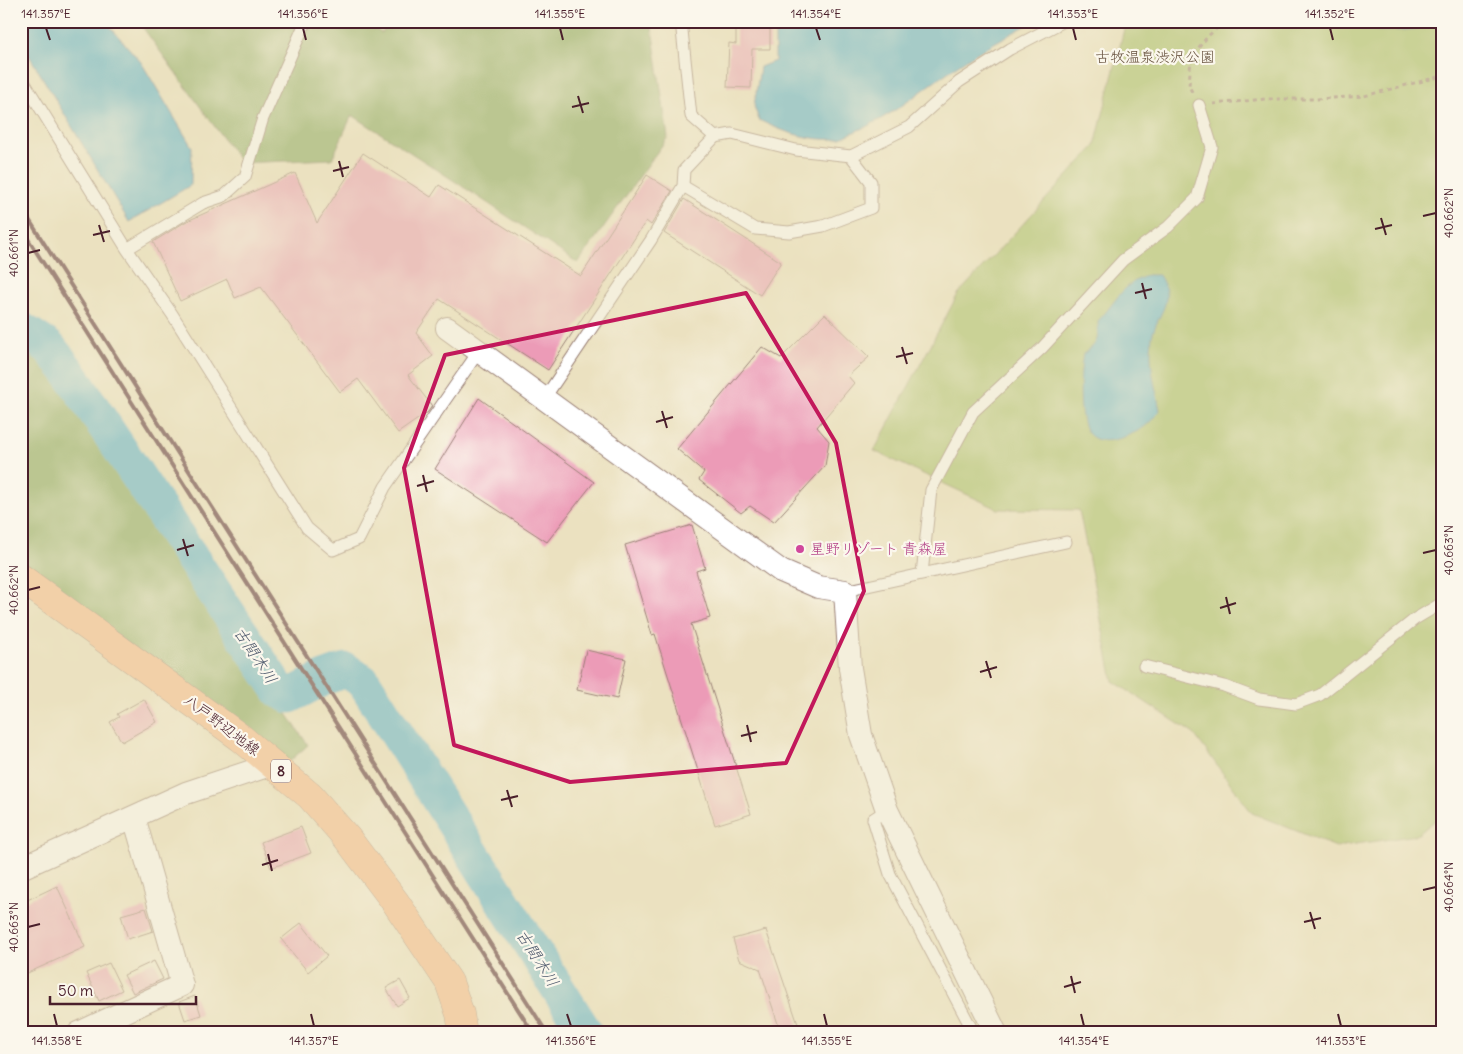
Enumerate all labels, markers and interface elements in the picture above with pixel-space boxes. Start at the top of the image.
text: 141.357°E [21,6,71,21]
text: 141.356°E [278,6,328,21]
text: 141.355°E [535,6,585,21]
text: 141.354°E [791,6,841,21]
text: 141.353°E [1048,6,1098,21]
text: 141.352°E [1305,6,1355,21]
park label: 古牧温泉渋沢公園 [1095,47,1215,66]
text: 40.662°N [1441,188,1456,238]
text: 40.661°N [6,229,21,277]
text: 40.663°N [1441,525,1456,575]
place label: 星野リゾート 青森屋 [810,539,947,558]
marker: 星野リゾート 青森屋 [794,543,806,555]
text: 40.662°N [6,565,21,615]
water label: 古間木川 [230,623,282,687]
street label: 八戸野辺地線 [181,690,264,759]
road number: 8 [271,759,291,782]
text: 40.664°N [1441,862,1456,912]
text: 40.663°N [6,902,21,952]
water label: 古間木川 [513,926,563,990]
scale bar [50,974,196,1006]
text: 50 m [58,981,93,1000]
text: 141.358°E [32,1033,82,1048]
text: 141.357°E [289,1033,339,1048]
text: 141.356°E [546,1033,596,1048]
text: 141.355°E [802,1033,852,1048]
text: 141.354°E [1059,1033,1109,1048]
text: 141.353°E [1316,1033,1366,1048]

